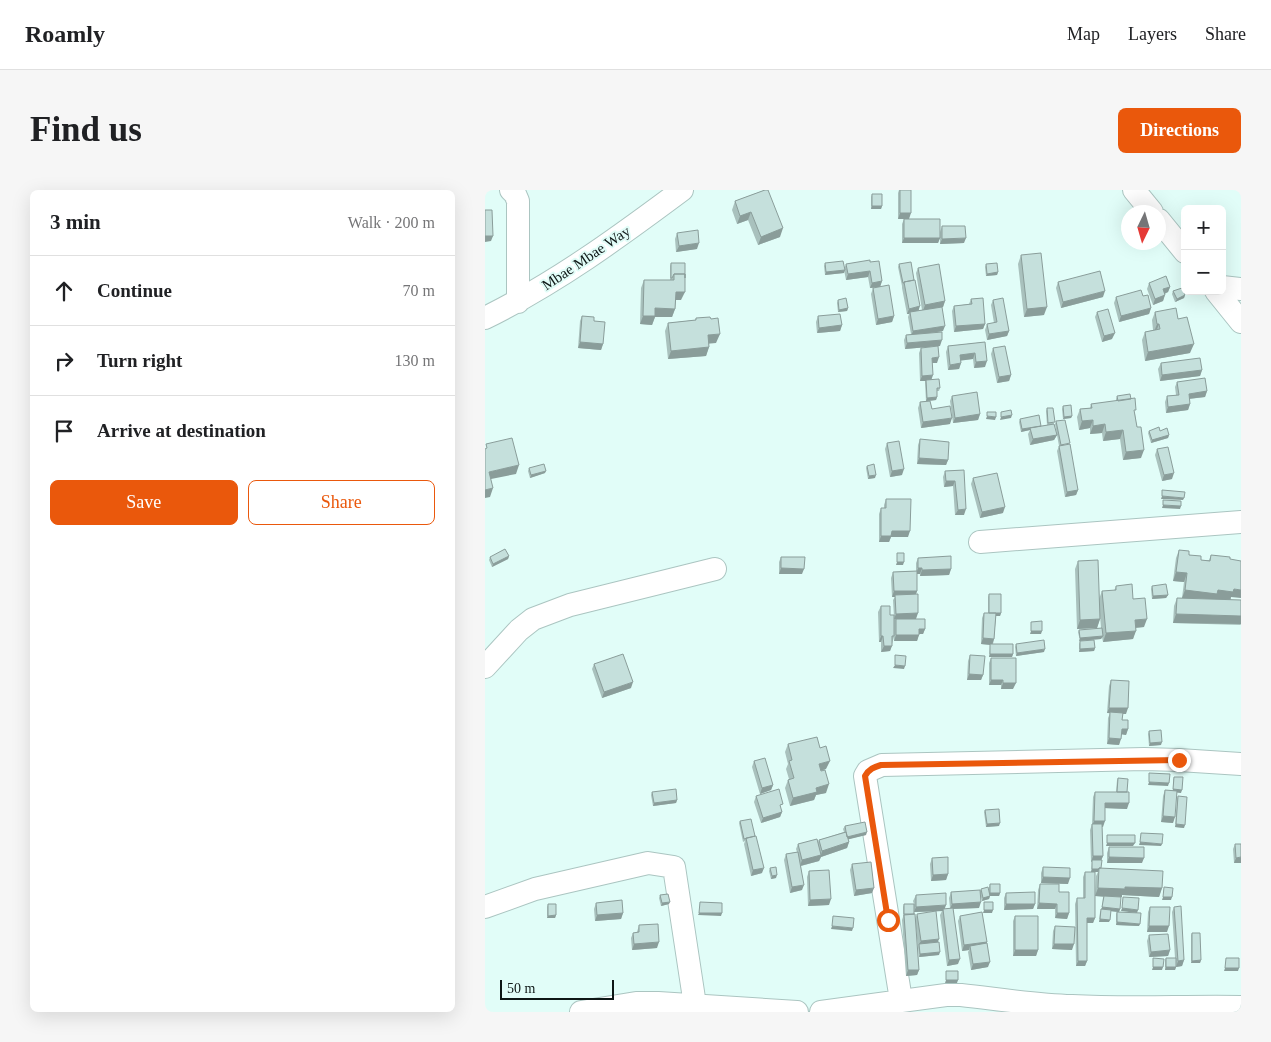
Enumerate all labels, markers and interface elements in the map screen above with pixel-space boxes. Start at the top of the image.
text: Roamly [25,21,105,47]
text: Map [1067,24,1100,44]
text: Layers [1128,24,1177,44]
text: Share [1205,24,1246,44]
button: Directions [1118,108,1241,153]
text: Find us [30,110,142,149]
north arrow [1121,205,1166,250]
map controls [1181,205,1226,295]
button: + [1181,205,1226,250]
text: 3 min [50,210,101,234]
text: Walk · 200 m [348,214,435,231]
street label: Mbae Mbae Way [539,222,633,293]
button: − [1181,250,1226,295]
icon: ahead [50,277,78,305]
text: Continue [97,280,172,301]
text: 70 m [403,282,435,299]
icon: right [50,347,78,375]
text: Turn right [97,350,182,371]
text: 130 m [395,352,435,369]
icon: arrive [50,417,78,445]
text: Arrive at destination [97,420,266,441]
button: Save [50,480,238,525]
button: Share [248,480,435,525]
route end [1168,749,1191,772]
route start [877,909,900,932]
scale bar [500,977,614,1000]
text: 50 m [507,981,535,996]

